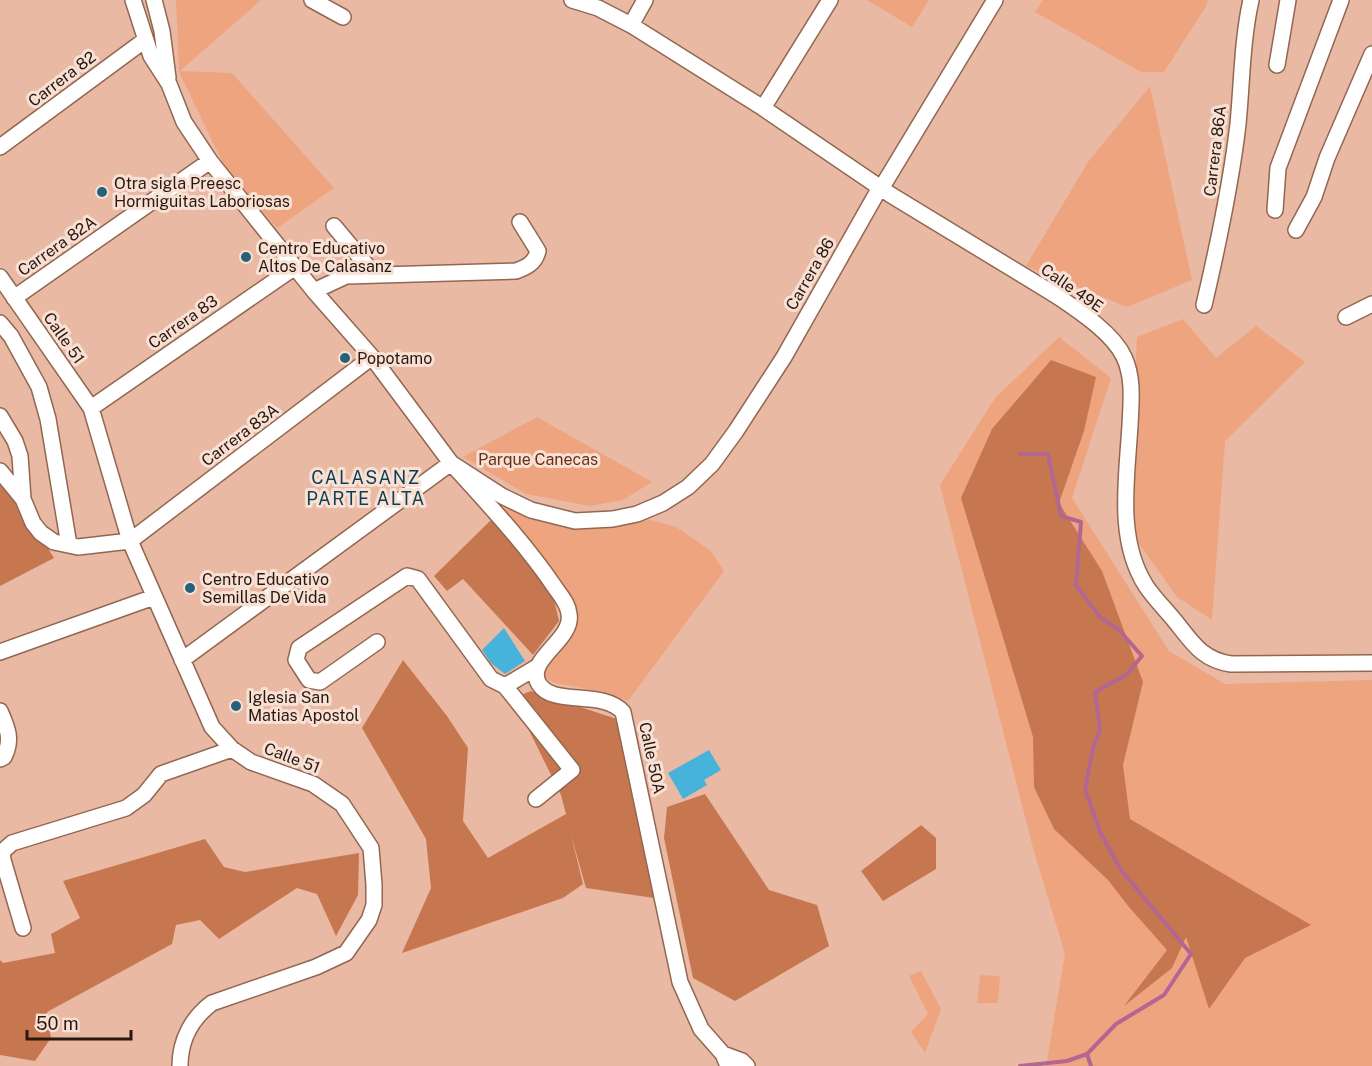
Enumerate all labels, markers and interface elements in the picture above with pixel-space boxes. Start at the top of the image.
street label: Carrera 82 [24,47,100,111]
street label: Carrera 86A [1200,104,1230,198]
place label: Otra sigla Preesc Hormiguitas Laboriosas [114,174,290,211]
marker: Otra sigla Preesc Hormiguitas Laboriosas [95,185,109,199]
street label: Carrera 82A [14,212,100,280]
street label: Carrera 86 [782,235,838,313]
place label: Centro Educativo Altos De Calasanz [258,239,392,276]
marker: Centro Educativo Altos De Calasanz [239,250,253,264]
street label: Calle 49E [1037,260,1107,316]
street label: Carrera 83 [145,291,221,353]
street label: Calle 51 [39,309,89,367]
place label: Popotamo [357,349,432,368]
marker: Popotamo [338,351,352,365]
street label: Carrera 83A [198,400,282,470]
park label: Parque Canecas [478,450,598,469]
district label: CALASANZ PARTE ALTA [306,467,426,509]
place label: Centro Educativo Semillas De Vida [202,570,329,607]
marker: Centro Educativo Semillas De Vida [183,581,197,595]
place label: Iglesia San Matias Apostol [248,688,359,725]
marker: Iglesia San Matias Apostol [229,699,243,713]
street label: Calle 50A [635,720,669,796]
street label: Calle 51 [261,739,323,777]
scale bar [27,1003,130,1041]
text: 50 m [36,1013,79,1034]

